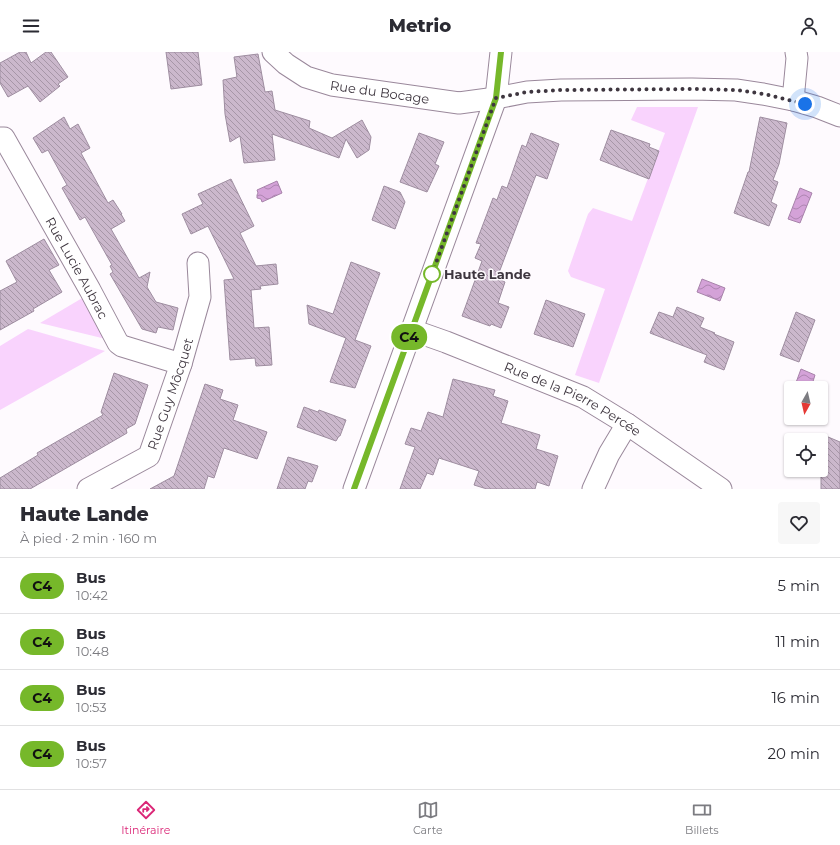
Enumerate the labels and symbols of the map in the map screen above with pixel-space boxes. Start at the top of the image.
street label: Rue du Bocage [329,77,431,107]
your location [795,94,815,114]
street label: Rue Lucie Aubrac [42,214,112,322]
marker: Haute Lande [423,265,441,283]
place label: Haute Lande [444,266,531,282]
line badge: C4 [391,324,427,350]
street label: Rue Guy Môcquet [144,336,196,452]
street label: Rue de la Pierre Percée [502,358,644,439]
north arrow [784,381,828,425]

